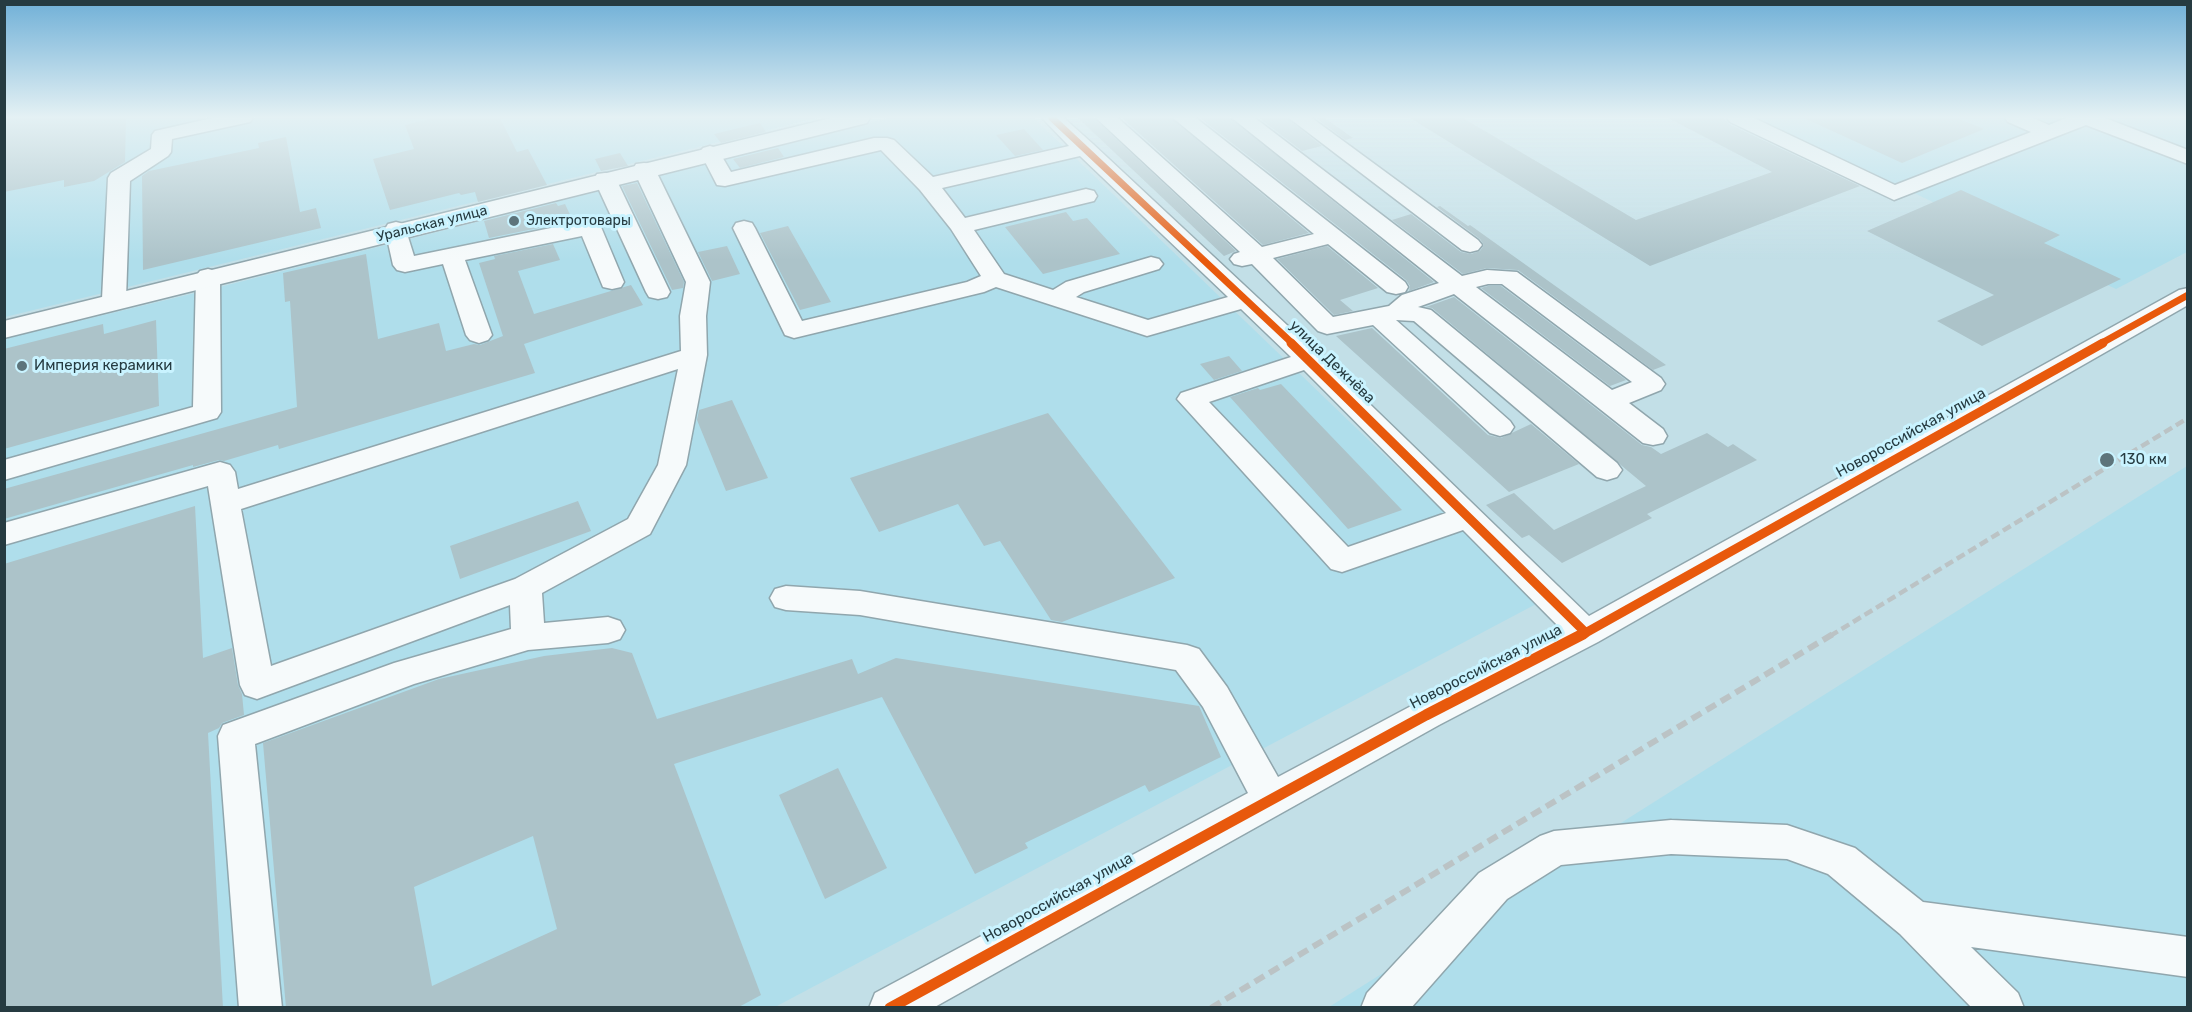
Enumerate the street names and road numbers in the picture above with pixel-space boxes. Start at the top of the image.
street label: Уральская улица [375,202,489,246]
street label: улица Дежнёва [1285,317,1379,407]
street label: Новороссийская улица [1833,384,1989,482]
street label: Новороссийская улица [1407,621,1565,713]
street label: Новороссийская улица [980,849,1136,947]

